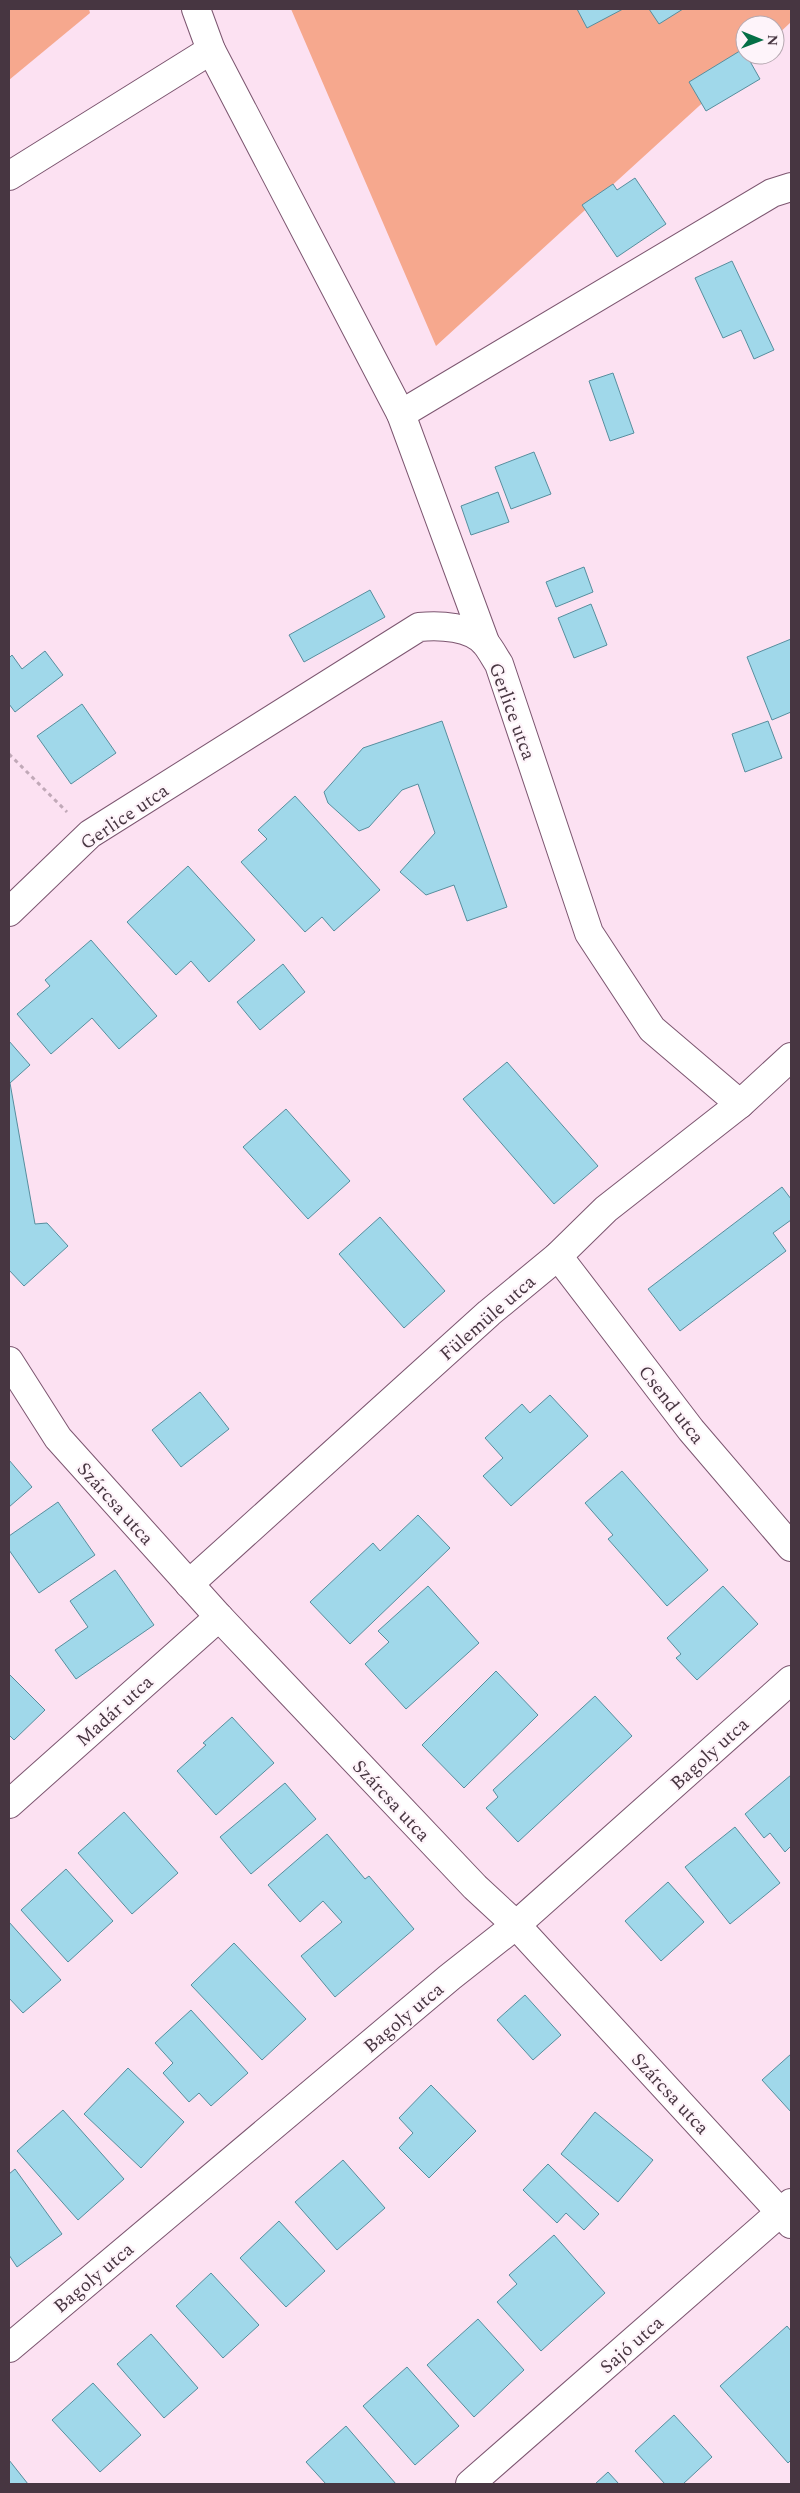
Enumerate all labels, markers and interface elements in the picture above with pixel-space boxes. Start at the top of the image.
north arrow [735,15,785,65]
text: N [762,34,783,46]
street label: Gerlice utca [481,659,543,765]
street label: Gerlice utca [75,776,176,858]
street label: Fülemüle utca [433,1268,543,1368]
street label: Csend utca [631,1359,711,1451]
street label: Szárcsa utca [70,1456,161,1553]
street label: Madár utca [70,1668,161,1754]
street label: Bagoly utca [664,1710,756,1797]
street label: Szárcsa utca [345,1753,437,1849]
street label: Bagoly utca [357,1975,451,2061]
street label: Szárcsa utca [624,2046,716,2142]
street label: Bagoly utca [47,2235,141,2321]
street label: Sajó utca [594,2309,671,2381]

